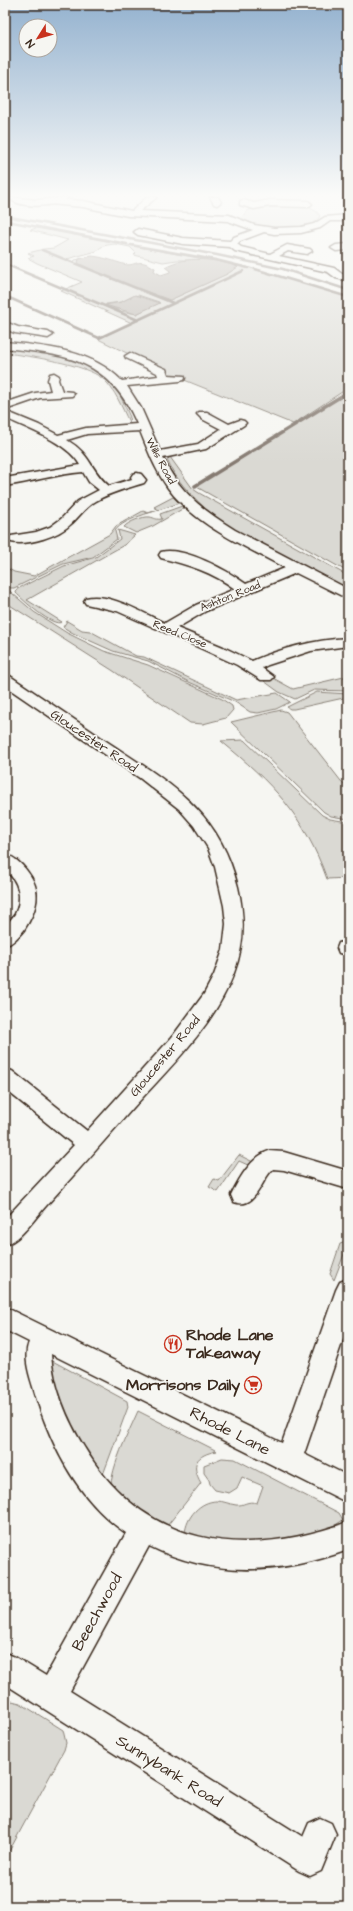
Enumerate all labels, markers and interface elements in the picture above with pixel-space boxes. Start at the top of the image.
north arrow [18,18,58,58]
text: N [22,36,38,51]
street label: Wills Road [142,435,180,487]
street label: Ashton Road [198,577,263,615]
street label: Reed Close [151,616,209,652]
street label: Gloucester Road [47,705,141,777]
street label: Gloucester Road [126,1011,205,1101]
place label: Rhode Lane Takeaway [185,1324,274,1365]
restaurant icon: Rhode Lane Takeaway [163,1334,183,1354]
place label: Morrisons Daily [126,1374,240,1397]
supermarket icon: Morrisons Daily [243,1375,263,1395]
street label: Rhode Lane [186,1401,274,1461]
street label: Beechwood [67,1569,127,1655]
street label: Sunnybank Road [111,1730,226,1813]

